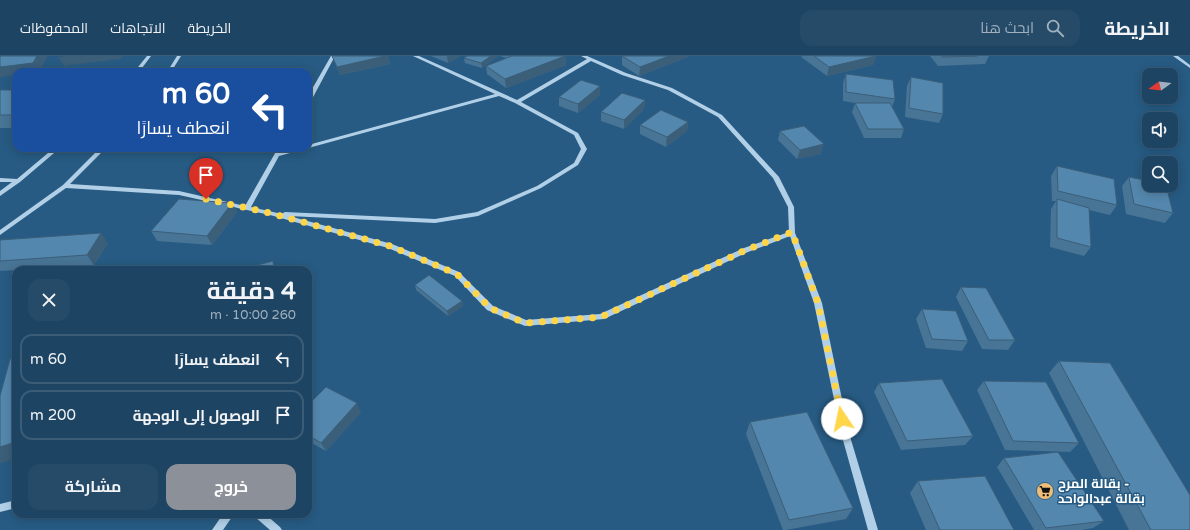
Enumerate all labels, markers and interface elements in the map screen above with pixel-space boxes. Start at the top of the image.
search box [800,10,1080,46]
icon: search [1044,17,1066,39]
text: الخريطة [1104,18,1170,40]
text: ابحث هنا [980,19,1034,37]
text: المحفوظات [20,20,88,37]
text: الاتجاهات [110,20,166,37]
text: الخريطة [188,20,231,37]
north arrow [1142,68,1178,104]
map controls [1142,68,1178,192]
text: 60 m [162,77,230,111]
icon: left [244,84,296,136]
button: sound [1142,112,1178,148]
text: انعطف يسارًا [137,117,230,139]
button: search [1142,156,1178,192]
pin [189,158,223,199]
icon: arrive [195,164,217,186]
text: 4 دقيقة [207,277,296,306]
button: close [28,279,70,321]
text: 260 m · 10:00 [210,307,296,323]
icon: left [272,348,294,370]
text: 60 m [30,350,67,368]
text: انعطف يسارًا [174,351,260,369]
position arrow [821,398,863,440]
icon: arrive [272,404,294,426]
text: 200 m [30,406,76,424]
text: الوصول إلى الوجهة [133,407,260,425]
button: مشاركة [28,464,158,510]
button: خروج [166,464,296,510]
place label: بقالة المرح - بقالة عبدالواحد [1058,476,1145,507]
supermarket icon: بقالة المرح - بقالة عبدالواحد [1035,481,1055,501]

